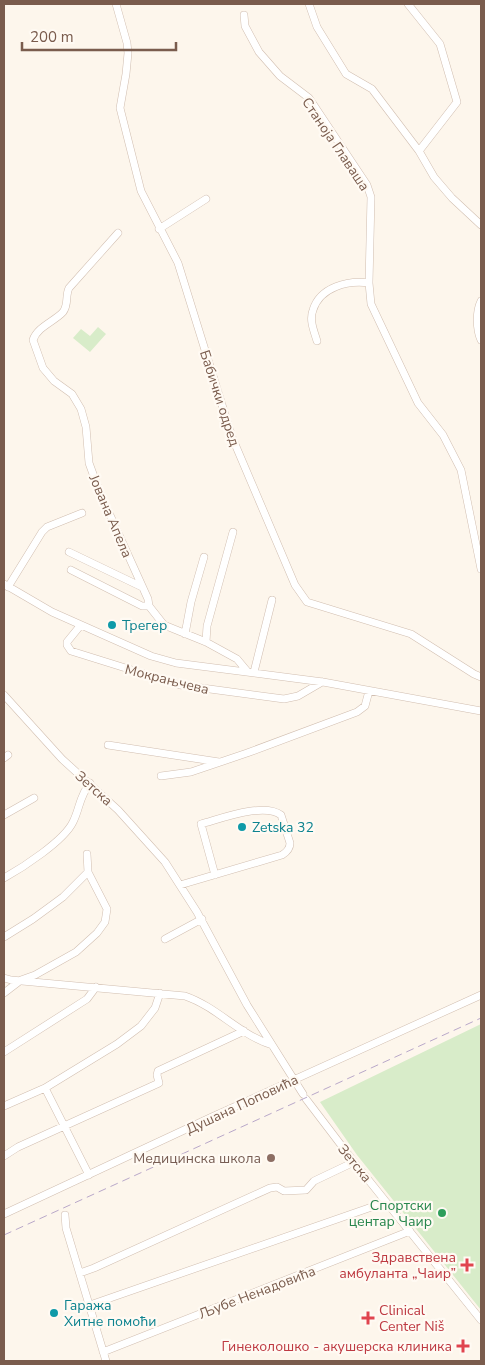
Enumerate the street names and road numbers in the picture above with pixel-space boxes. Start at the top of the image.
street label: Станоја Главаша [297,94,374,195]
street label: Бабички одред [195,348,244,449]
street label: Јована Апела [84,471,137,561]
street label: Мокрањчева [123,660,211,699]
street label: Зетска [71,766,116,810]
street label: Душана Поповића [183,1070,302,1139]
street label: Зетска [333,1140,376,1186]
street label: Љубе Ненадовића [196,1261,318,1324]

